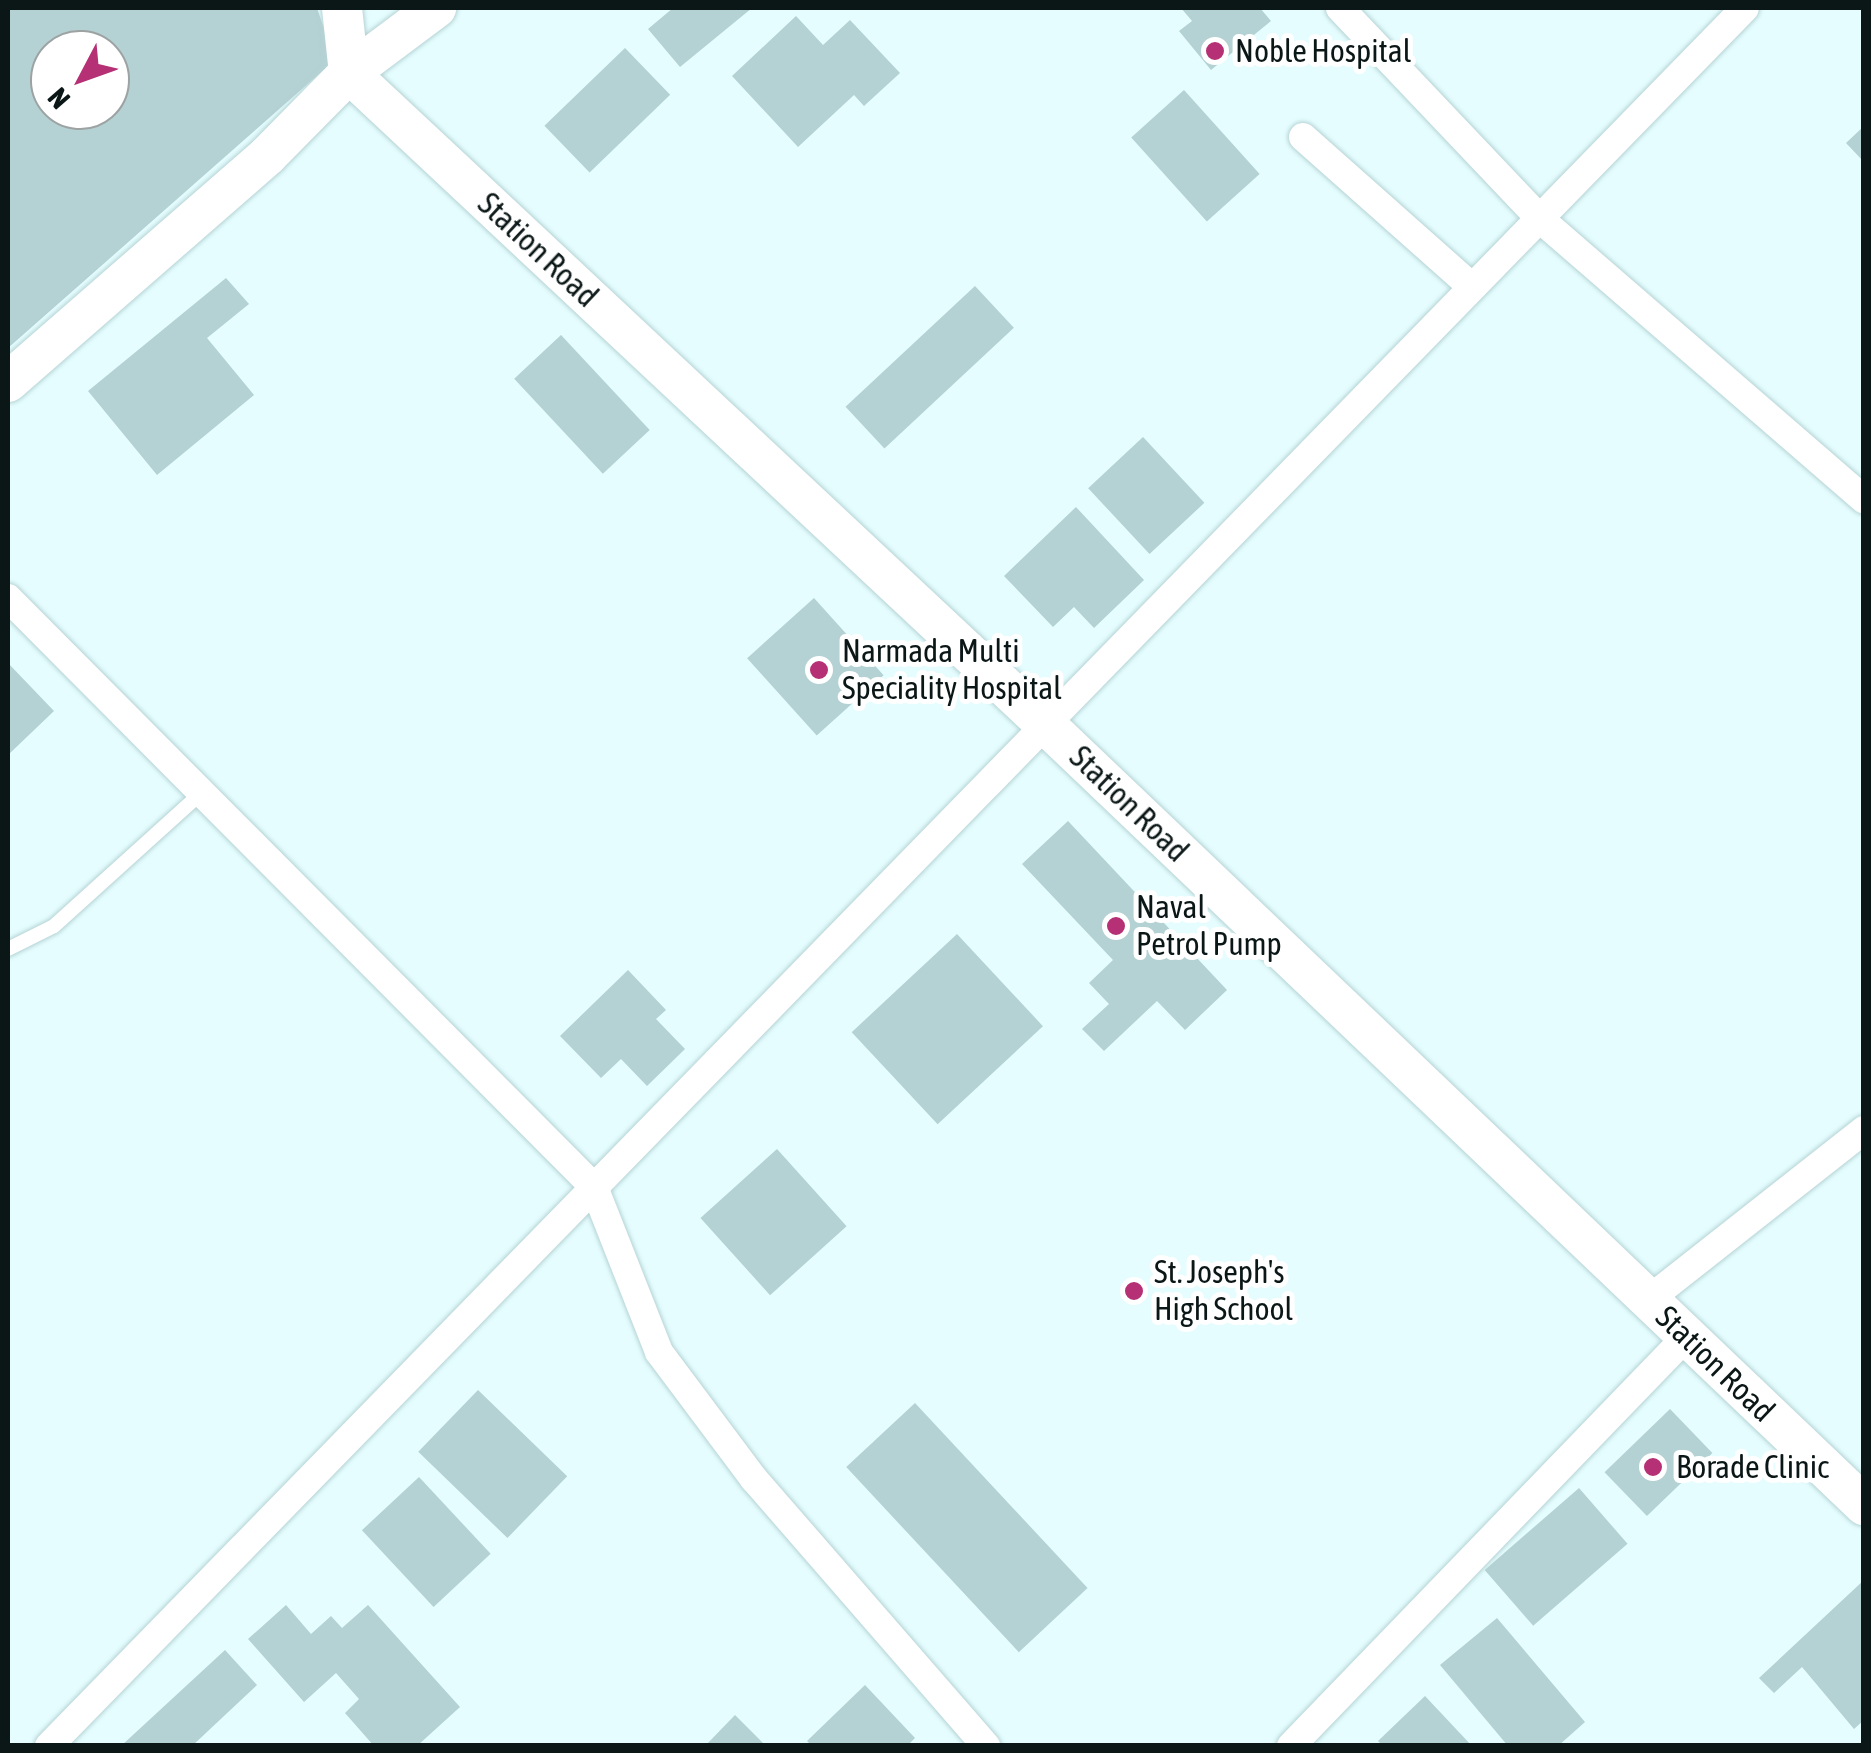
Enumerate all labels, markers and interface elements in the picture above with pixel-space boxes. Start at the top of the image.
north arrow [30,30,130,130]
place label: Noble Hospital [1235,32,1411,70]
marker: Noble Hospital [1204,40,1226,62]
text: N [41,82,76,115]
street label: Station Road [470,185,606,315]
place label: Narmada Multi Speciality Hospital [842,633,1062,708]
marker: Narmada Multi Speciality Hospital [806,657,832,683]
street label: Station Road [1062,738,1196,870]
place label: Naval Petrol Pump [1136,889,1282,964]
marker: Naval Petrol Pump [1105,915,1127,937]
place label: St. Joseph's High School [1154,1254,1293,1329]
marker: St. Joseph's High School [1123,1280,1145,1302]
street label: Station Road [1648,1298,1782,1430]
place label: Borade Clinic [1676,1448,1829,1486]
marker: Borade Clinic [1640,1454,1666,1480]

